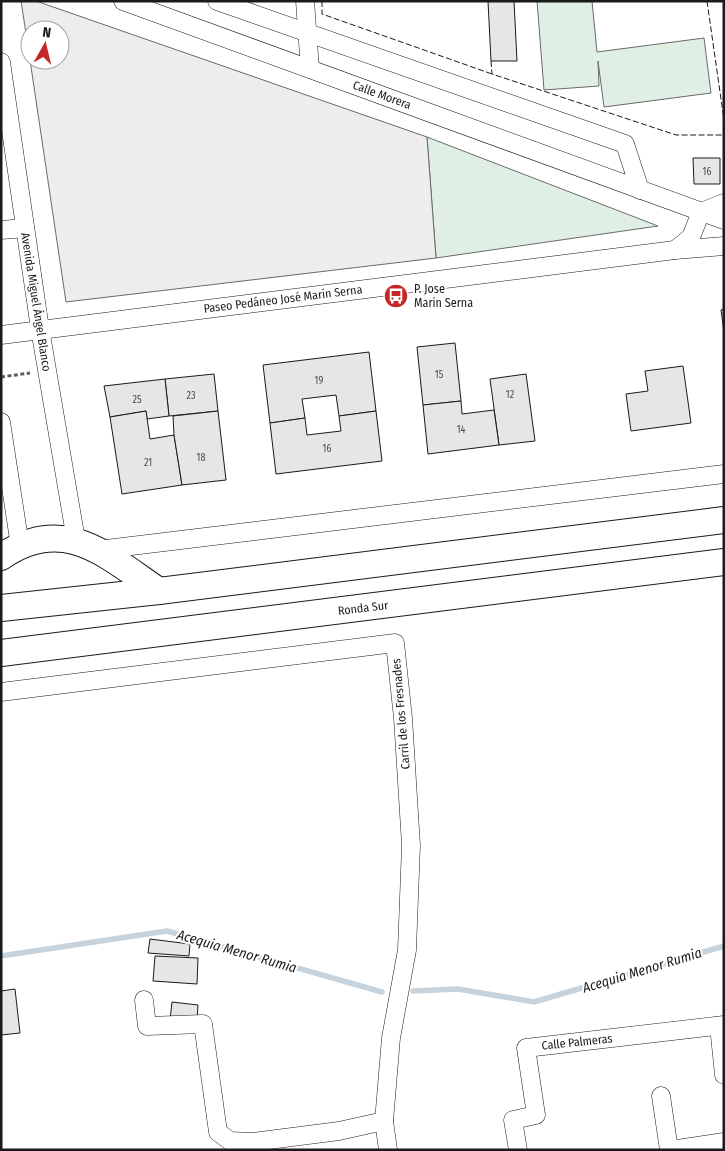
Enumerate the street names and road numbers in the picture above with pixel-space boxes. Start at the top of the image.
street label: Calle Morera [351,78,413,112]
street label: Avenida Miguel Ángel Blanco [18,231,55,372]
street label: Paseo Pedáneo José Marín Serna [203,282,363,316]
street label: Ronda Sur [337,598,390,618]
street label: Carril de los Fresnades [389,658,413,770]
street label: Calle Palmeras [541,1031,613,1053]

